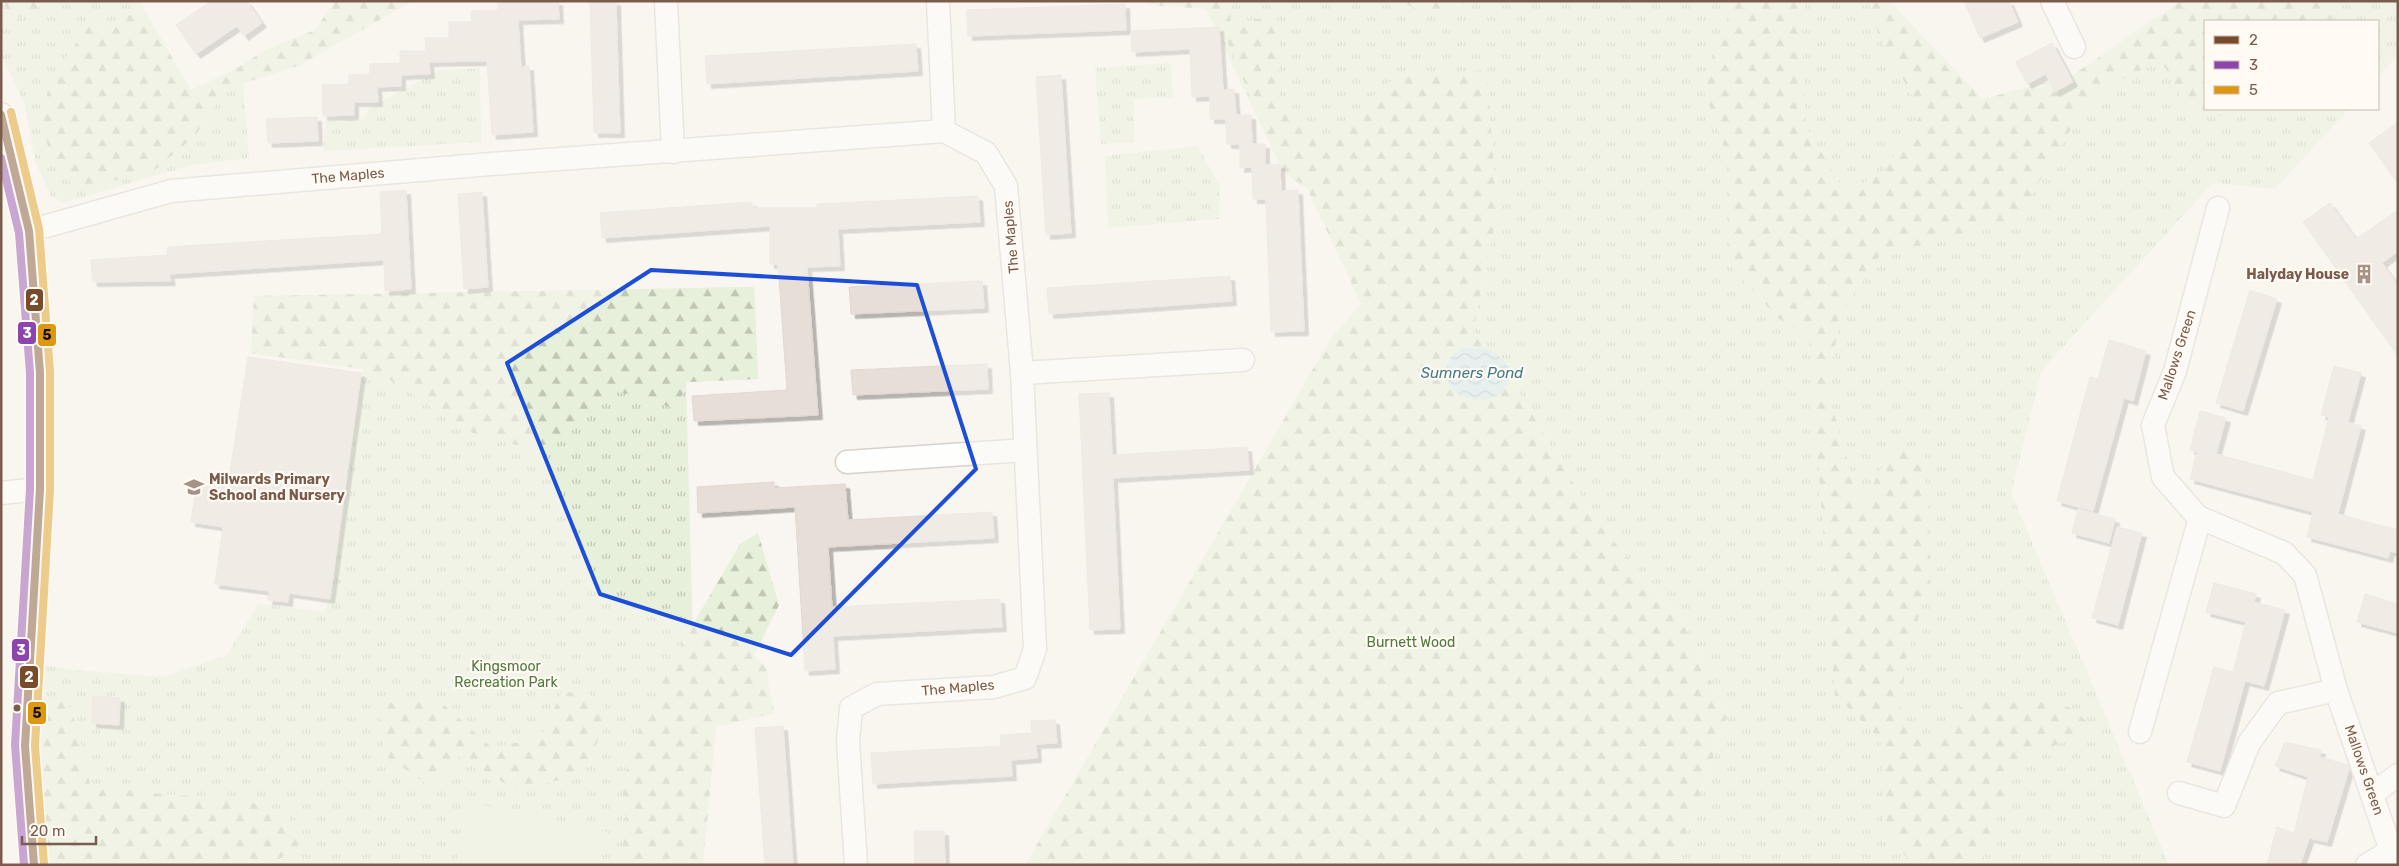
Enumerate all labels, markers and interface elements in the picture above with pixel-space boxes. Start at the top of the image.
legend [2204,20,2379,110]
text: 2 [2249,31,2258,49]
text: 3 [2249,56,2258,74]
text: 5 [2249,81,2258,99]
street label: The Maples [311,164,385,188]
street label: The Maples [999,200,1023,274]
building icon: Halyday House [2353,263,2375,285]
place label: Halyday House [2246,266,2349,283]
line badge: 2 [25,288,44,312]
text: 2 [29,292,39,309]
street label: Mallows Green [2154,308,2200,402]
line badge: 3 [17,321,37,345]
line badge: 5 [37,323,57,347]
text: 3 [22,325,32,342]
text: 5 [42,327,52,344]
water label: Sumners Pond [1421,364,1524,382]
place label: Milwards Primary School and Nursery [209,471,346,504]
school or university icon: Milwards Primary School and Nursery [183,476,205,498]
park label: Burnett Wood [1367,634,1455,651]
line badge: 3 [11,638,30,662]
text: 3 [16,642,26,659]
park label: Kingsmoor Recreation Park [454,658,558,691]
line badge: 2 [19,665,39,689]
text: 2 [24,669,34,686]
street label: The Maples [921,676,995,700]
line badge: 5 [27,701,47,725]
unlabelled marker [12,703,22,713]
text: 5 [32,705,42,722]
street label: Mallows Green [2341,723,2387,817]
scale bar [22,814,96,846]
text: 20 m [30,822,65,840]

